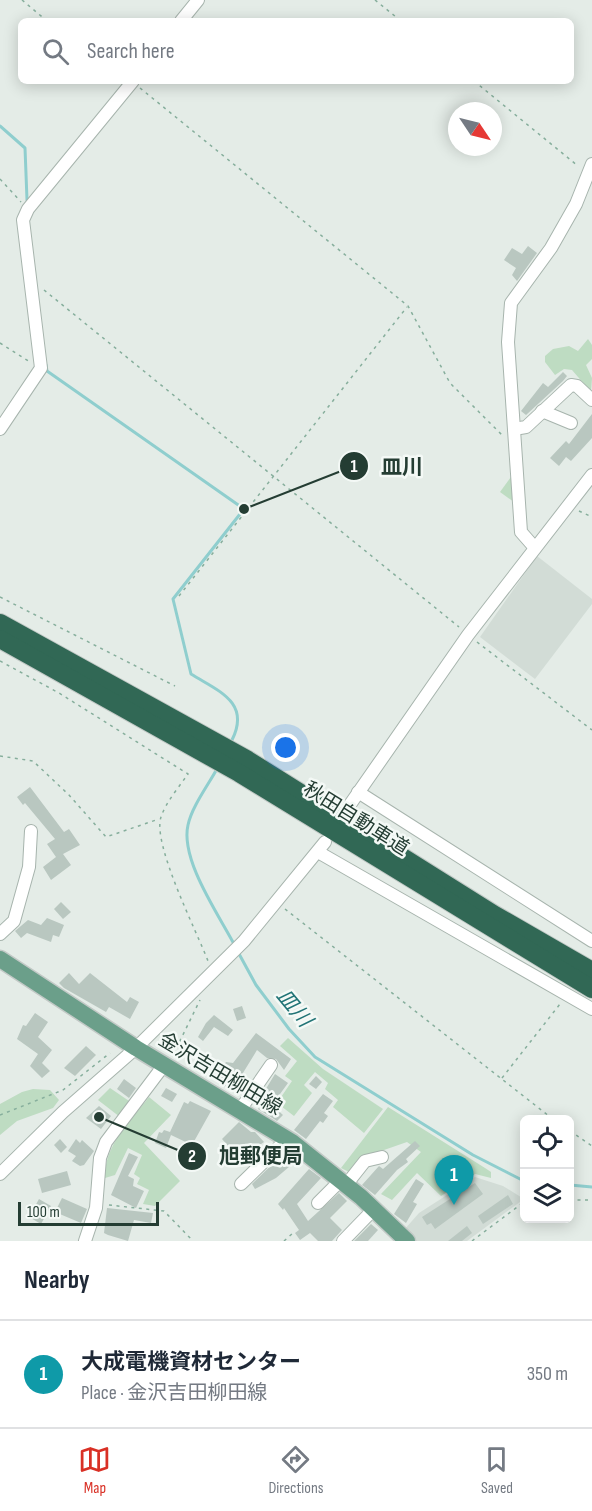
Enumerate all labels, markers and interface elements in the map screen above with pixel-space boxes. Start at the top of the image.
search box [18,18,574,84]
icon: search [39,35,72,68]
text: Search here [87,38,174,65]
north arrow [448,102,502,156]
callout: 皿川 [339,447,435,486]
text: 皿川 [381,455,423,480]
text: 1 [350,456,358,477]
your location [271,733,300,762]
street label: 秋田自動車道 [299,777,413,861]
water label: 皿川 [271,984,318,1034]
street label: 金沢吉田柳田線 [154,1028,286,1120]
map controls [520,1115,574,1223]
button: locate [520,1115,574,1169]
callout: 旭郵便局 [177,1136,315,1175]
text: 旭郵便局 [219,1144,303,1169]
text: 2 [188,1146,196,1167]
pin: 1 [434,1156,474,1205]
button: layers [520,1169,574,1223]
scale bar [18,1199,159,1226]
text: 100 m [27,1203,60,1222]
text: Nearby [24,1265,90,1296]
text: 大成電機資材センター [81,1349,301,1376]
text: 1 [40,1362,47,1386]
text: 350 m [527,1362,568,1386]
text: Place · 金沢吉田柳田線 [81,1381,267,1405]
tab: Map [78,1443,111,1498]
tab: Directions [268,1443,323,1498]
tab: Saved [480,1443,513,1498]

